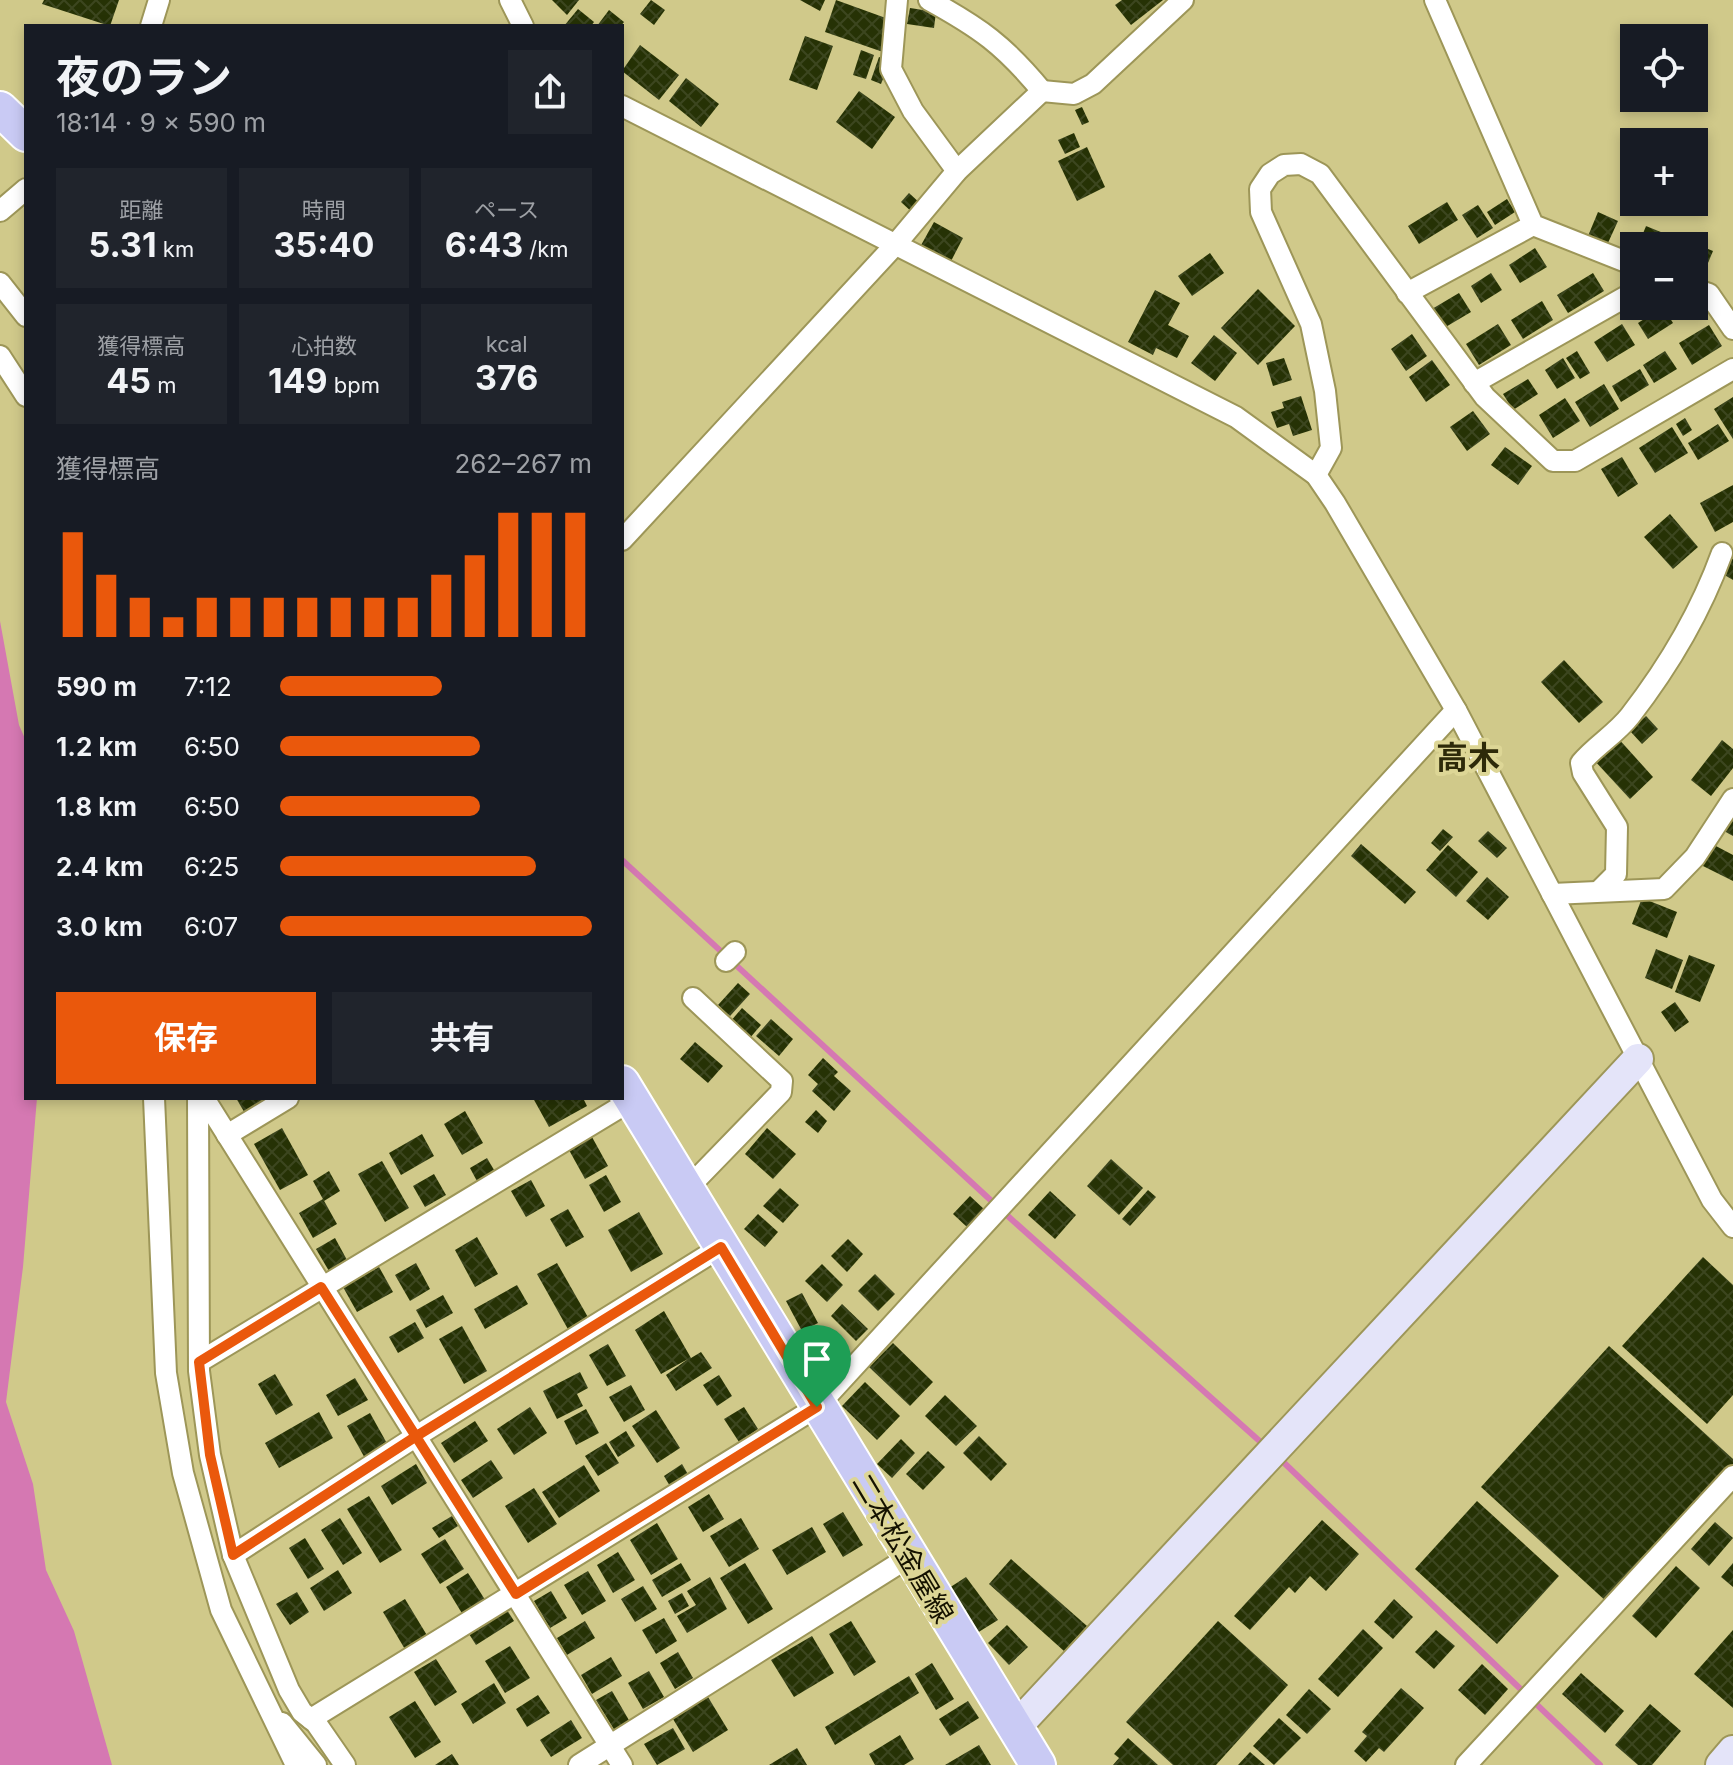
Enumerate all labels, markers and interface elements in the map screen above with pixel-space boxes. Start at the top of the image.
map controls [1620,24,1708,320]
button: locate [1620,24,1708,112]
text: 夜のラン [56,50,232,104]
button: share [508,50,592,134]
text: 18:14 · 9 × 590 m [56,107,266,138]
button: + [1620,128,1708,216]
text: 距離 [119,197,163,223]
text: 時間 [302,197,346,223]
text: ペース [474,197,539,223]
text: 5.31 [88,224,157,265]
text: 35:40 [274,224,374,265]
text: 6:43 [445,224,523,265]
button: − [1620,232,1708,320]
text: km [157,236,194,262]
text: /km [523,236,569,262]
text: kcal [486,331,528,357]
text: 獲得標高 [97,333,185,359]
text: 心拍数 [291,333,357,359]
text: 376 [475,357,538,398]
text: 45 [106,360,151,401]
text: 149 [268,360,328,401]
text: m [151,372,176,398]
text: bpm [328,372,380,398]
text: 262–267 m [454,448,592,479]
text: 獲得標高 [56,453,160,484]
text: 590 m [56,671,137,702]
text: 7:12 [184,671,232,702]
text: 1.2 km [56,731,137,762]
text: 6:50 [184,731,240,762]
district label: 高木 [1436,738,1500,777]
text: 1.8 km [56,791,137,822]
text: 6:50 [184,791,240,822]
text: 2.4 km [56,851,144,882]
text: 6:25 [184,851,239,882]
text: 3.0 km [56,911,143,942]
text: 6:07 [184,911,238,942]
button: 保存 [56,992,316,1084]
button: 共有 [332,992,592,1084]
pin [783,1325,851,1407]
icon: arrive [795,1337,839,1381]
street label: 二本松金屋線 [845,1467,961,1629]

